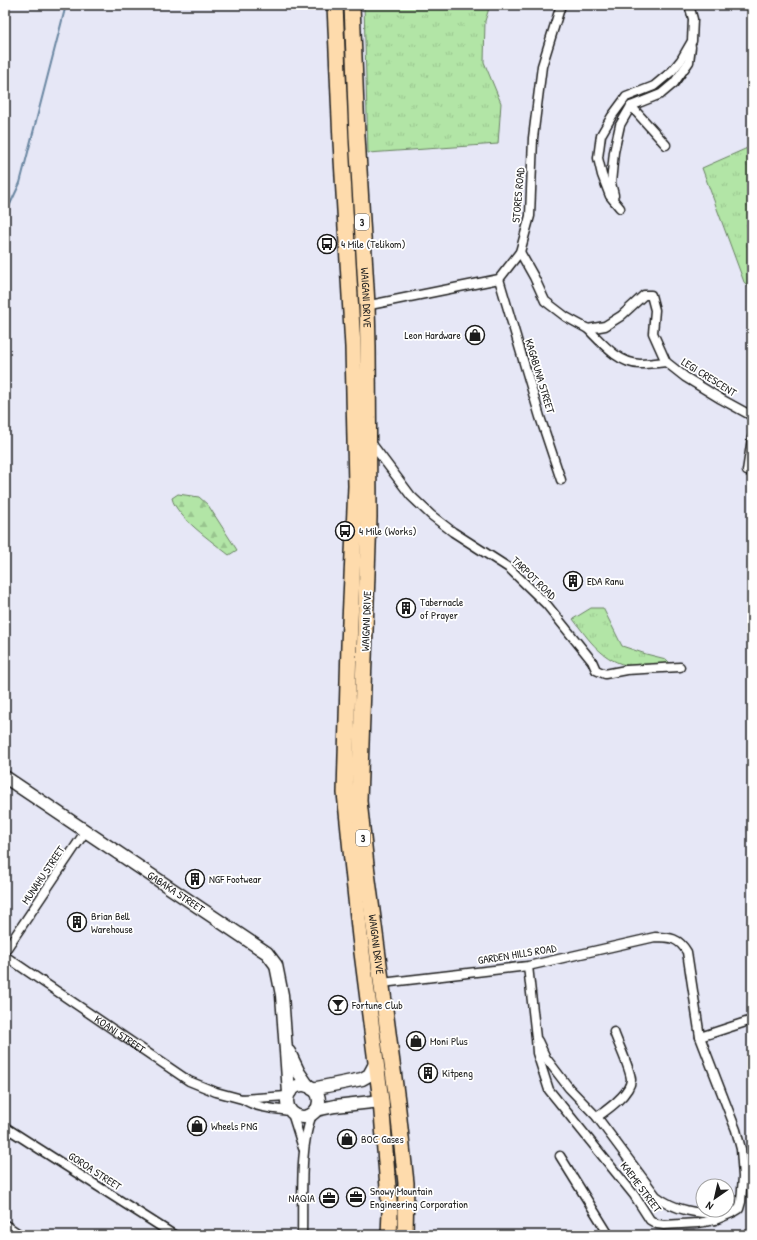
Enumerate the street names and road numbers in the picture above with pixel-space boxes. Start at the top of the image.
street label: STORES ROAD [509,166,527,223]
road number: 3 [355,214,369,230]
street label: WAIGANI DRIVE [358,267,375,328]
street label: KAGABUNA STREET [522,337,558,416]
street label: LEGI CRESCENT [679,355,740,400]
street label: TARPOT ROAD [509,553,560,603]
street label: WAIGANI DRIVE [358,591,374,651]
road number: 3 [356,830,370,846]
street label: MUNAHU STREET [18,842,68,907]
street label: GABAKA STREET [145,868,208,916]
street label: WAIGANI DRIVE [366,914,387,975]
street label: GARDEN HILLS ROAD [477,941,558,967]
street label: KOANI STREET [92,1012,149,1057]
street label: GOROA STREET [66,1149,125,1194]
street label: KAEME STREET [617,1159,665,1216]

